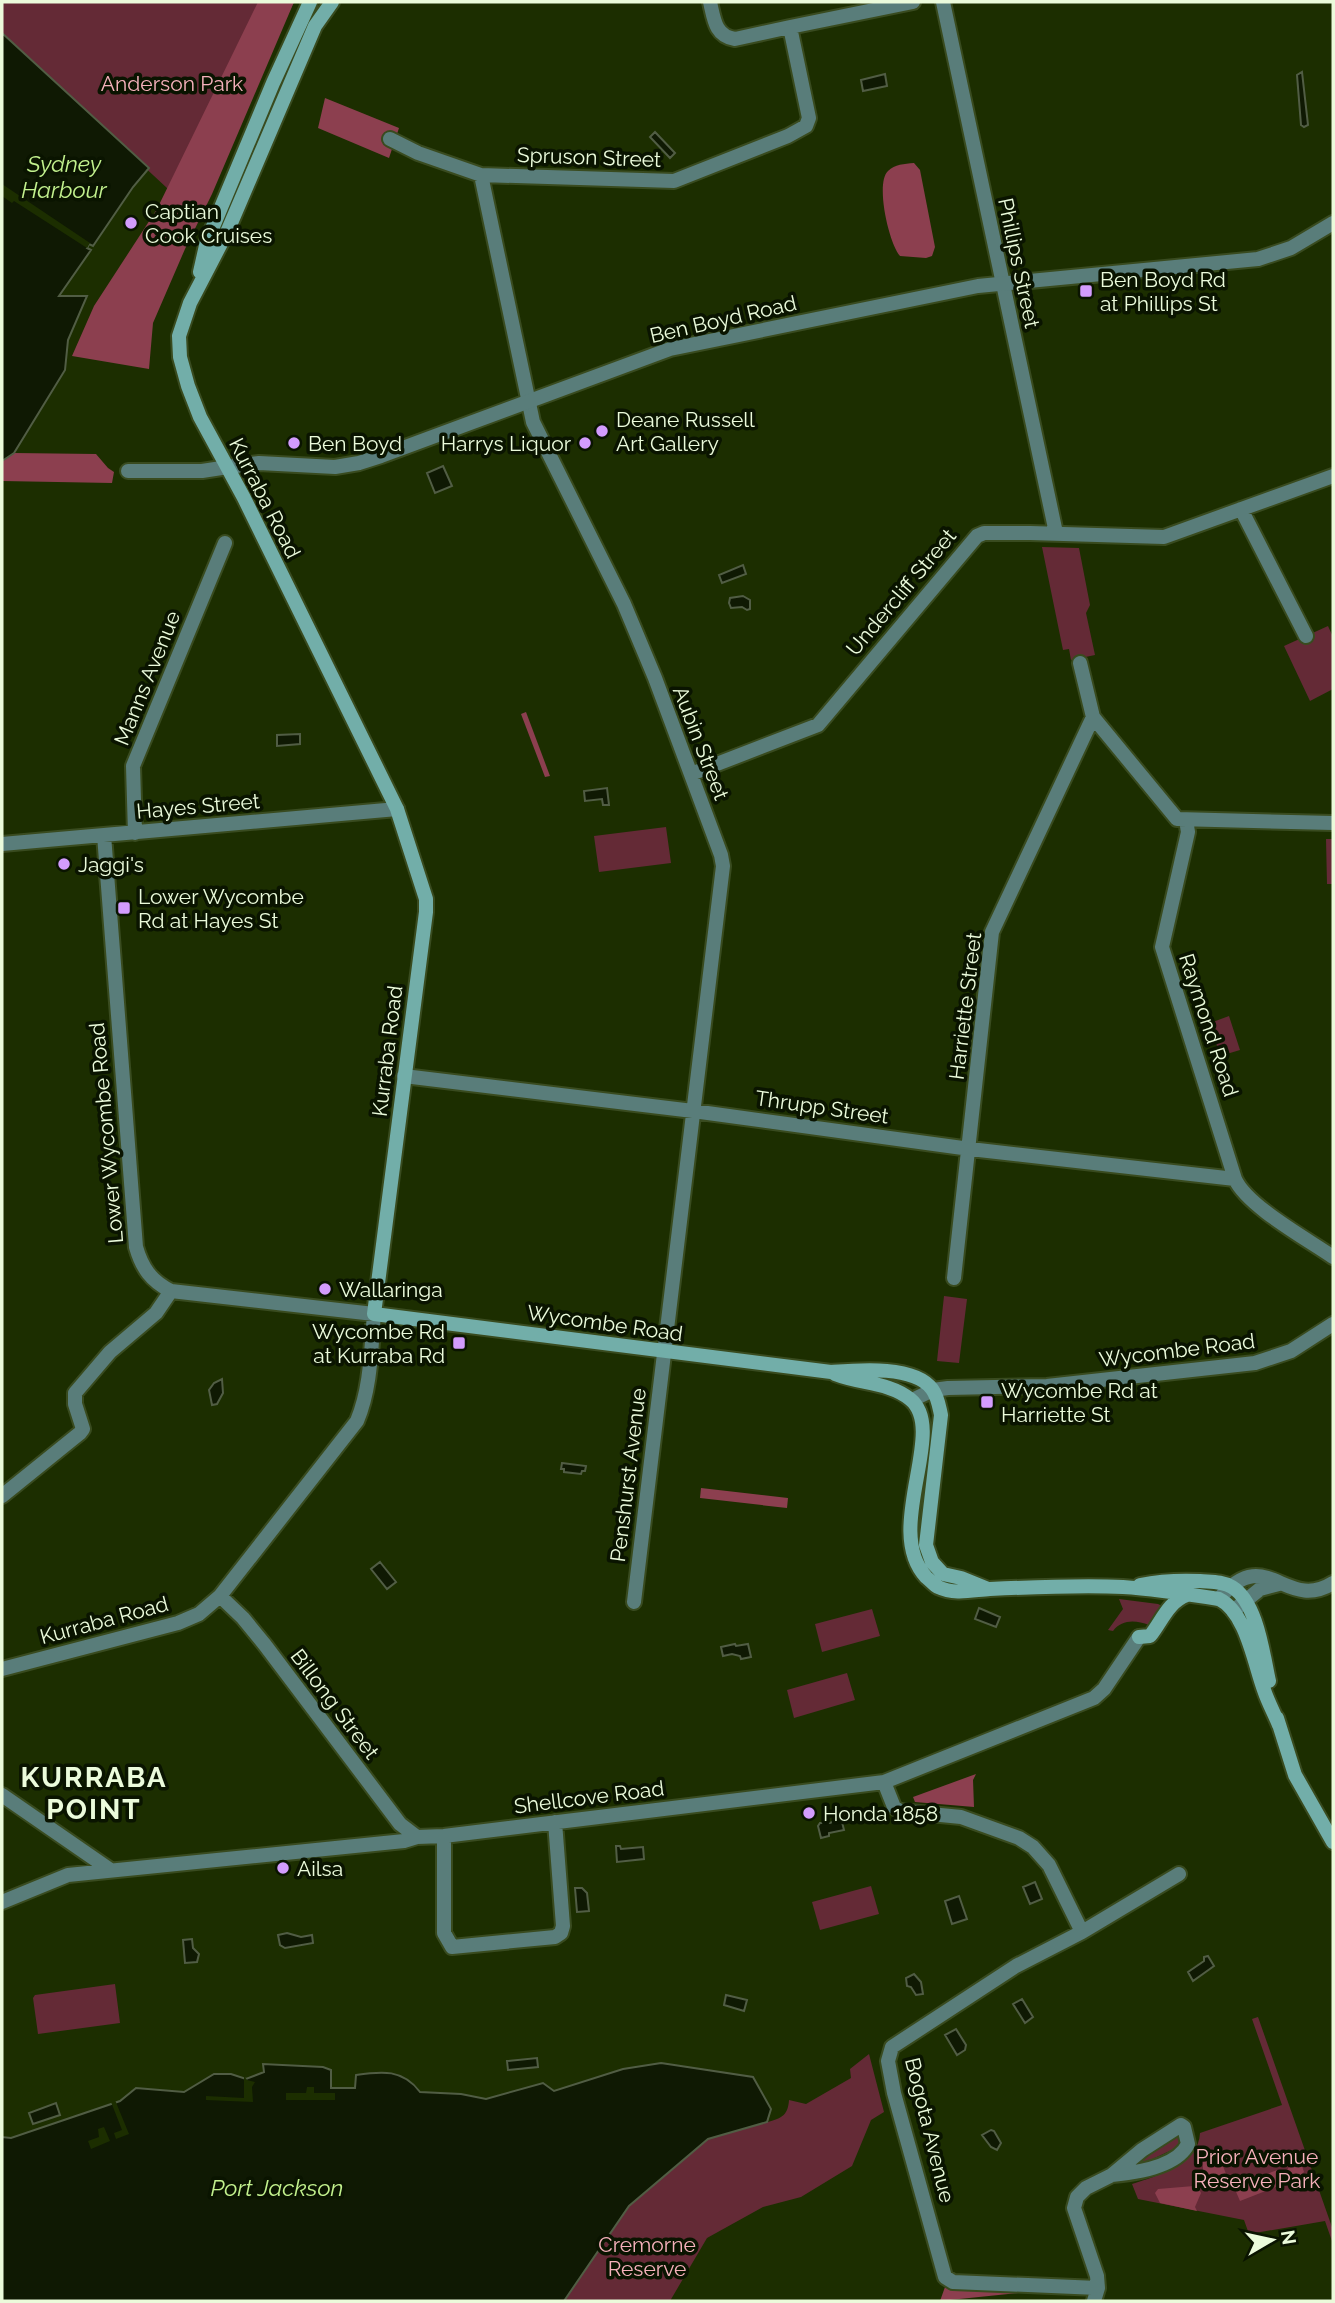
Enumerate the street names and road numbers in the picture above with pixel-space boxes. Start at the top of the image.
street label: Spruson Street [517,142,661,172]
street label: Phillips Street [993,196,1045,330]
street label: Ben Boyd Road [647,290,799,348]
street label: Kurraba Road [224,434,306,562]
street label: Undercliff Street [841,524,961,660]
street label: Manns Avenue [109,607,185,749]
street label: Aubin Street [668,683,734,803]
street label: Hayes Street [135,788,261,824]
street label: Harriette Street [944,931,986,1081]
street label: Raymond Road [1174,950,1244,1100]
street label: Kurraba Road [367,984,407,1118]
street label: Lower Wycombe Road [84,1022,128,1244]
street label: Thrupp Street [754,1085,890,1129]
street label: Wycombe Road [526,1300,684,1346]
street label: Wycombe Road [1098,1328,1256,1372]
street label: Penshurst Avenue [605,1387,651,1563]
street label: Kurraba Road [37,1591,171,1649]
street label: Billong Street [286,1644,384,1764]
street label: Shellcove Road [512,1775,666,1819]
street label: Bogota Avenue [900,2055,960,2205]

